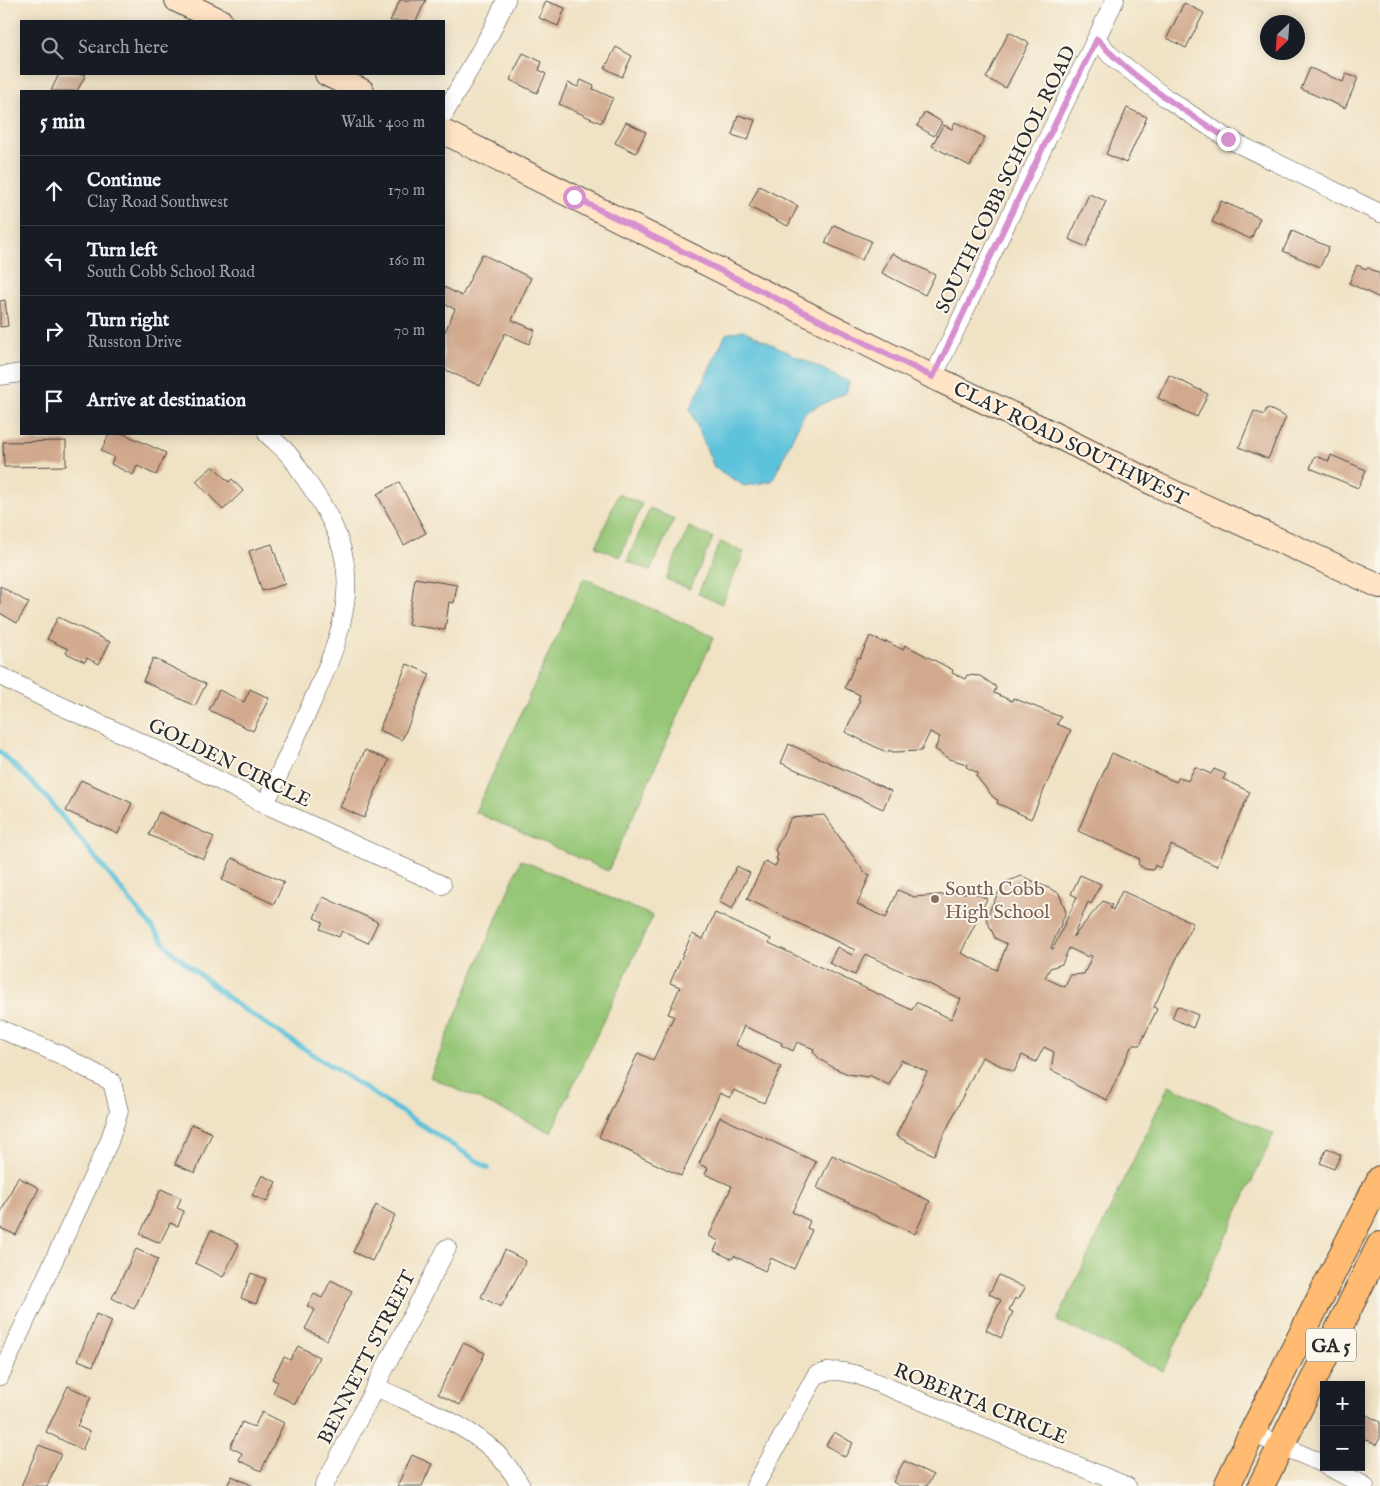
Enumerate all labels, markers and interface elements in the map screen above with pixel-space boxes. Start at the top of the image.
north arrow [1260,15,1305,60]
search box [20,20,445,75]
icon: search [38,34,66,62]
text: Search here [78,36,169,60]
street label: SOUTH COBB SCHOOL ROAD [931,42,1082,318]
text: 5 min [40,109,85,136]
text: Walk · 400 m [341,113,425,133]
route end [1217,128,1240,151]
text: Continue [87,169,161,193]
icon: ahead [40,177,68,205]
text: 170 m [388,181,425,201]
route start [563,186,586,209]
text: Clay Road Southwest [87,193,228,213]
text: Turn left [87,239,158,263]
icon: left [40,247,68,275]
text: 160 m [389,251,425,271]
text: South Cobb School Road [87,263,255,283]
text: Turn right [87,309,169,333]
icon: right [40,317,68,345]
text: 70 m [394,321,425,341]
text: Russton Drive [87,333,182,353]
street label: CLAY ROAD SOUTHWEST [949,377,1192,512]
icon: arrive [40,387,68,415]
text: Arrive at destination [87,389,246,413]
street label: GOLDEN CIRCLE [144,713,315,814]
place label: South Cobb High School [945,877,1050,925]
marker: South Cobb High School [929,893,941,905]
street label: BENNETT STREET [313,1266,422,1449]
road number: GA 5 [1306,1328,1356,1362]
street label: ROBERTA CIRCLE [890,1358,1071,1451]
map controls [1320,1381,1365,1471]
button: + [1320,1381,1365,1426]
button: − [1320,1426,1365,1471]

